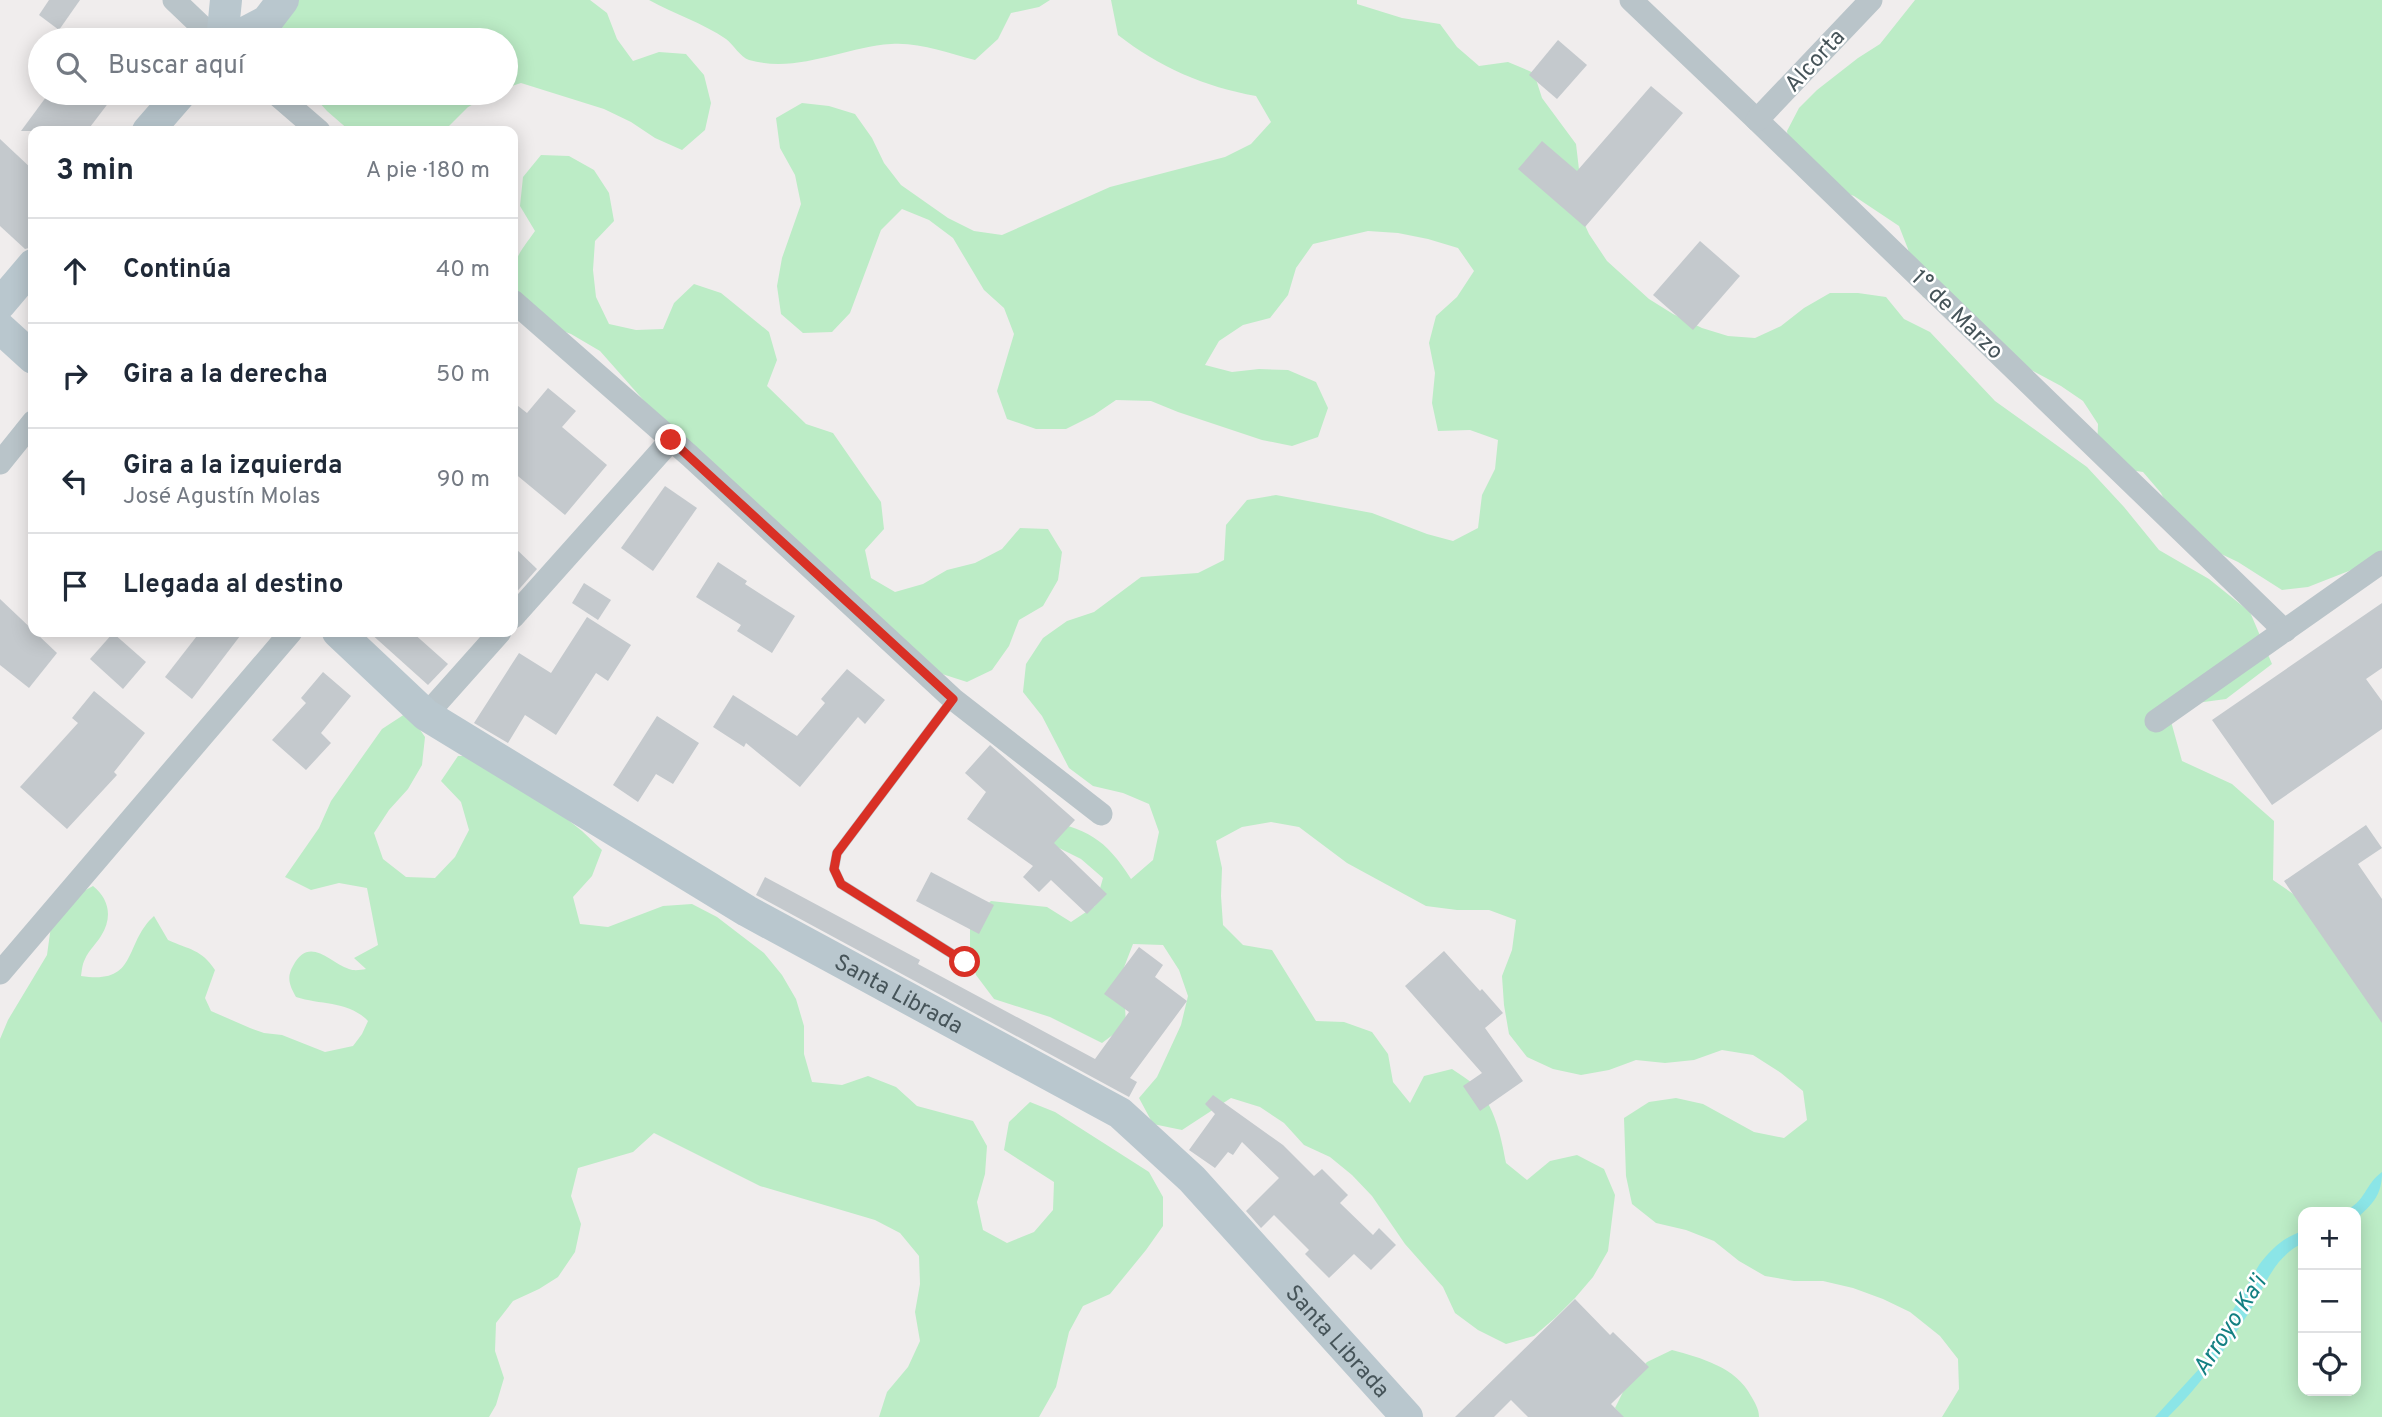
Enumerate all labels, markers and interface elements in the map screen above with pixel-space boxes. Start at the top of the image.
street label: Alcorta [1779,24,1852,99]
search box [28,28,518,105]
icon: search [52,48,90,86]
text: Buscar aquí [108,50,245,83]
text: 3 min [56,153,134,190]
text: A pie · 180 m [366,157,490,186]
icon: ahead [56,252,94,290]
text: Continúa [123,254,231,287]
text: 40 m [436,256,490,285]
street label: 1° de Marzo [1904,265,2009,367]
icon: right [56,357,94,395]
text: Gira a la derecha [123,359,328,392]
text: 50 m [436,361,490,390]
route end [655,424,686,455]
text: Gira a la izquierda [123,450,342,483]
icon: left [56,462,94,500]
text: 90 m [437,466,490,495]
text: José Agustín Molas [123,483,321,512]
icon: arrive [56,567,94,605]
text: Llegada al destino [123,569,343,602]
route start [949,946,980,977]
street label: Santa Librada [828,949,967,1042]
map controls [2298,1207,2361,1396]
button: + [2298,1207,2361,1270]
water label: Arroyo Ka'i [2187,1269,2275,1382]
button: − [2298,1270,2361,1333]
street label: Santa Librada [1278,1280,1395,1405]
button: locate [2298,1333,2361,1396]

